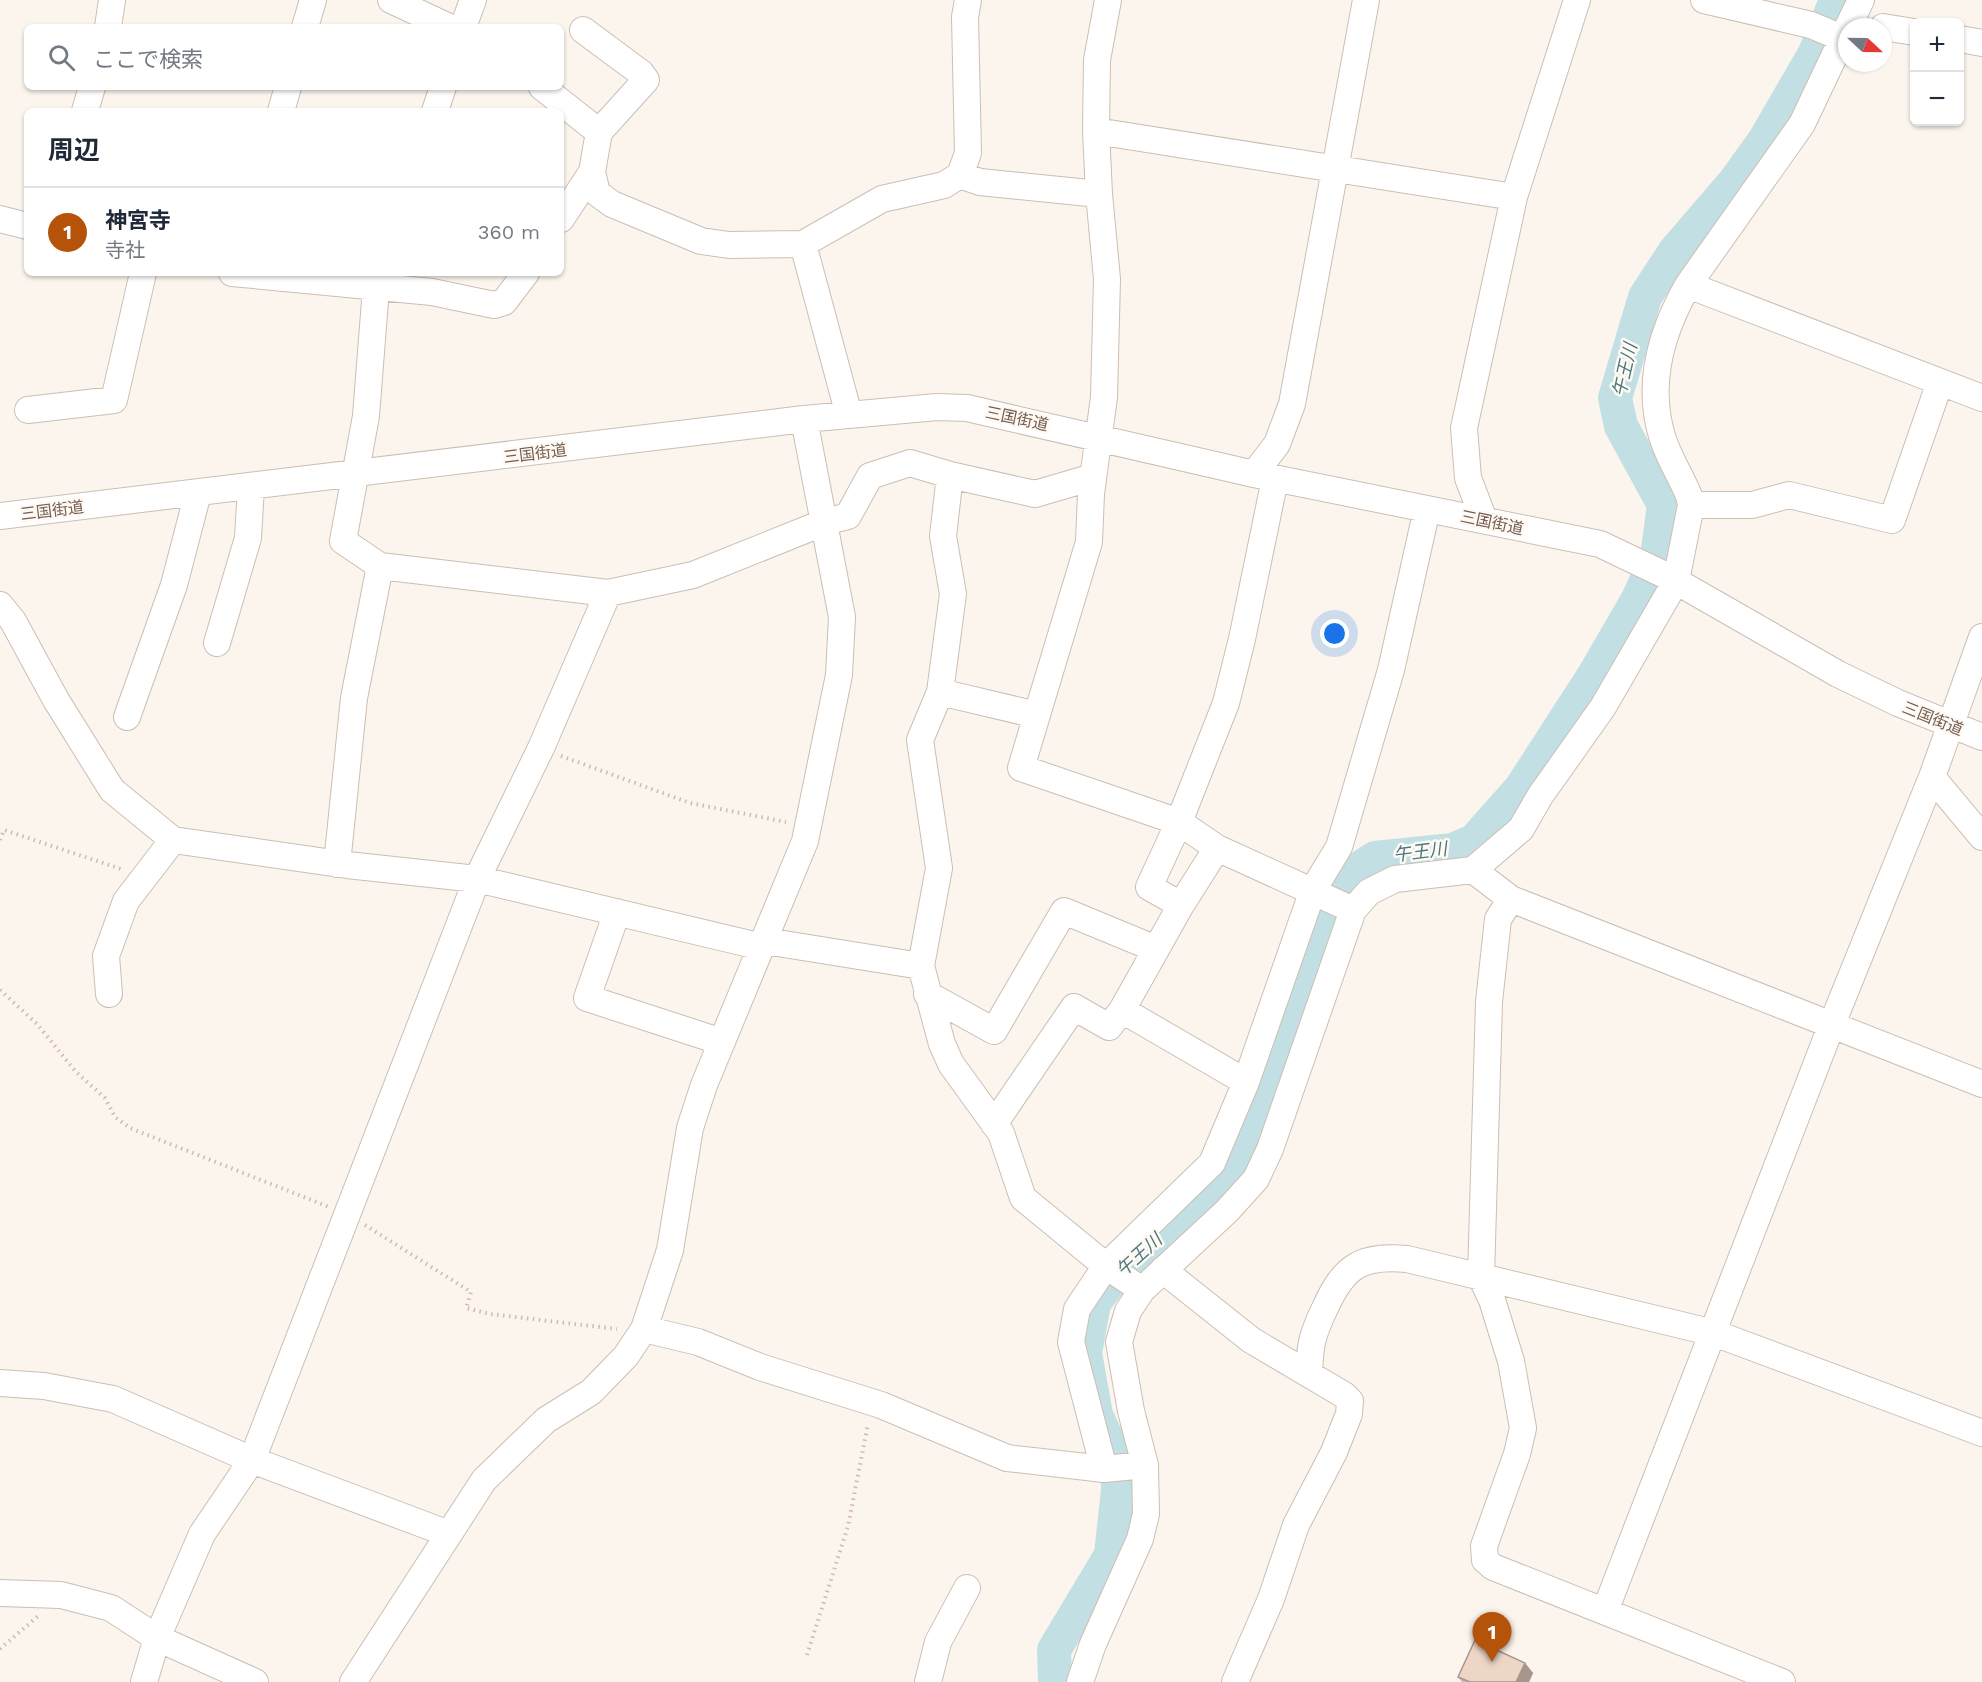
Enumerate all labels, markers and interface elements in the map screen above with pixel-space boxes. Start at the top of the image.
north arrow [1838,18,1892,72]
map controls [1910,18,1964,126]
button: + [1910,18,1964,72]
search box [24,24,564,90]
icon: search [45,41,78,74]
text: ここで検索 [93,47,203,72]
button: − [1910,72,1964,126]
text: 周辺 [48,135,100,165]
text: 神宮寺 [105,208,171,233]
text: 1 [63,220,72,244]
text: 360 m [478,220,540,244]
text: 寺社 [105,238,145,262]
water label: 午王川 [1608,339,1641,399]
street label: 三国街道 [984,403,1050,434]
street label: 三国街道 [502,440,568,467]
street label: 三国街道 [19,497,85,524]
street label: 三国街道 [1459,507,1525,538]
your location [1320,619,1349,648]
street label: 三国街道 [1900,698,1966,739]
water label: 午王川 [1392,838,1450,865]
water label: 午王川 [1112,1227,1167,1280]
pin: 1 [1472,1612,1512,1662]

